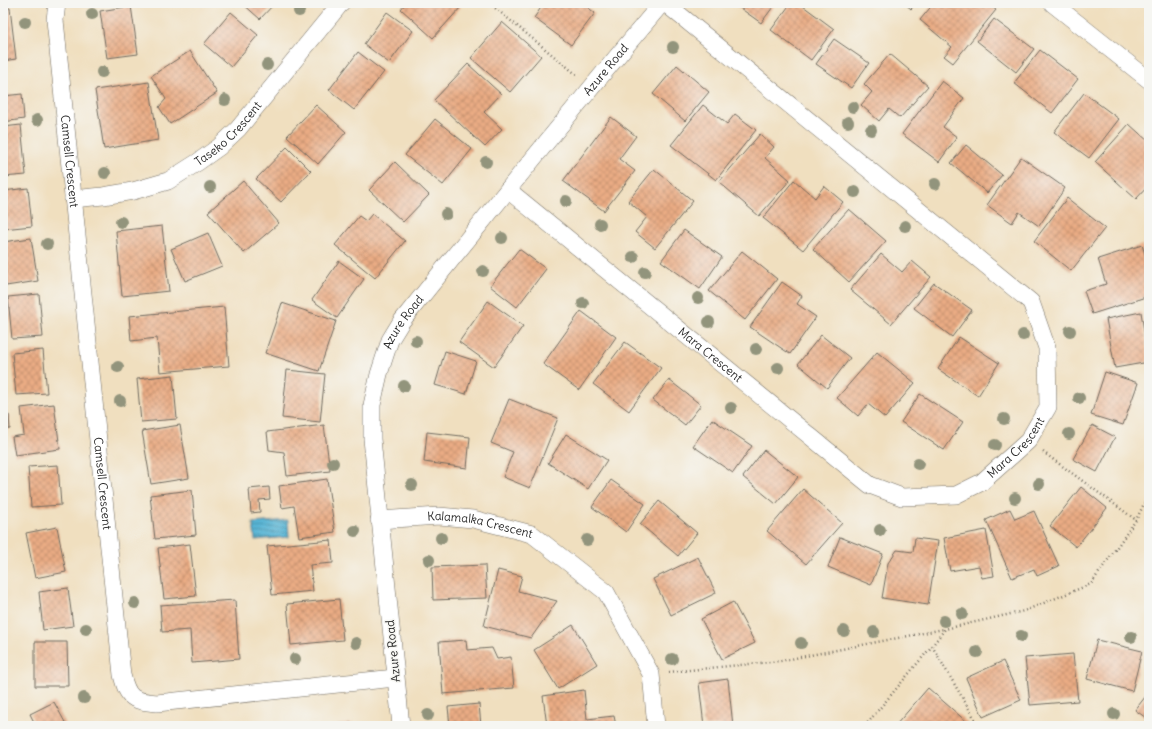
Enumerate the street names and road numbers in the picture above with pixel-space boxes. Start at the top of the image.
street label: Azure Road [580,41,631,98]
street label: Taseko Crescent [192,98,265,169]
street label: Camsell Crescent [58,114,82,208]
street label: Azure Road [380,292,427,351]
street label: Mara Crescent [675,324,746,385]
street label: Mara Crescent [984,414,1047,481]
street label: Camsell Crescent [91,436,115,530]
street label: Kalamalka Crescent [427,508,534,541]
street label: Azure Road [382,619,403,683]

